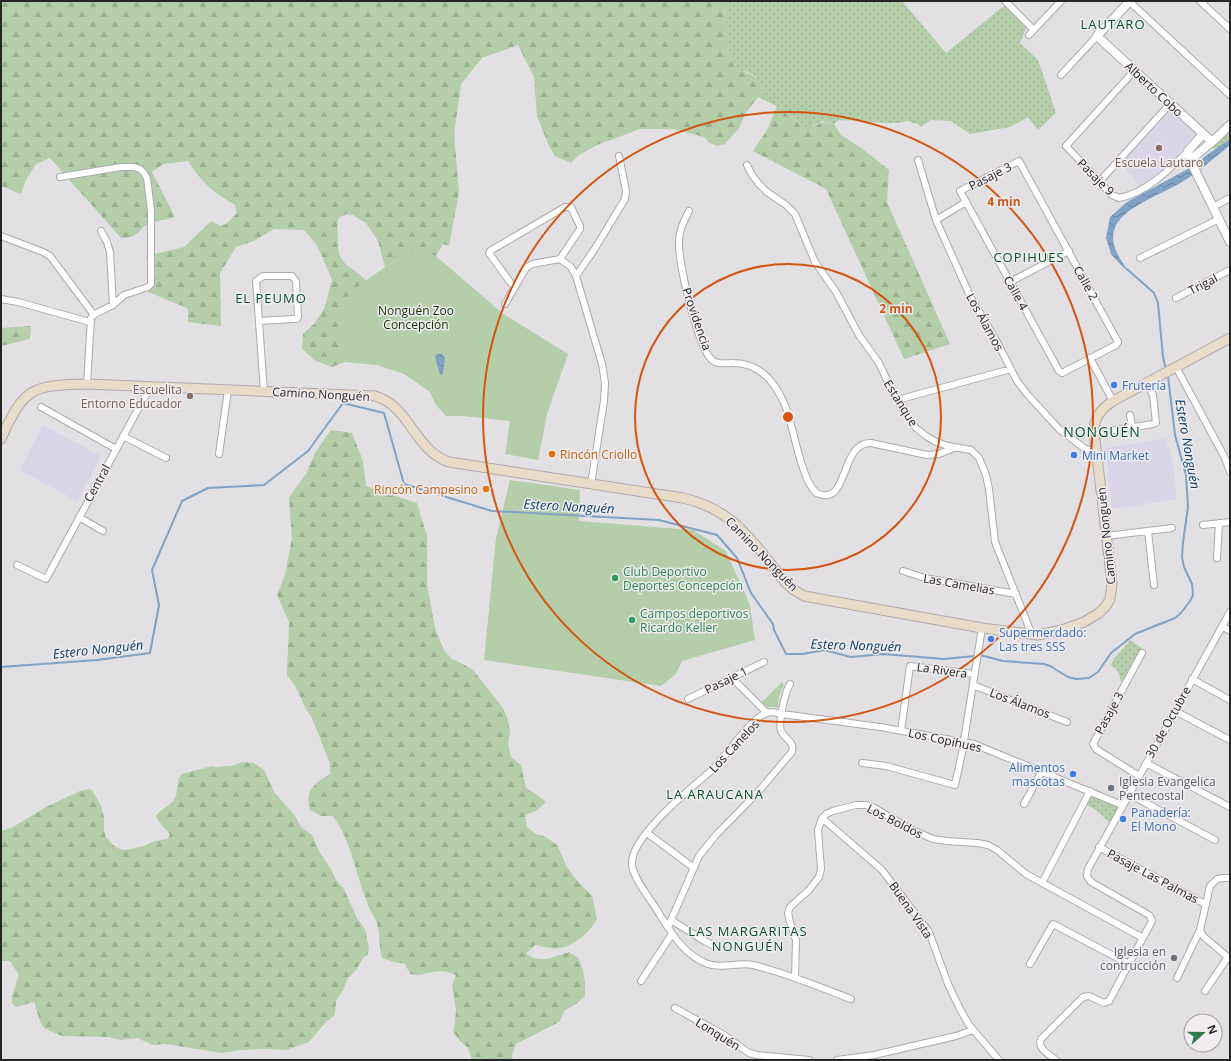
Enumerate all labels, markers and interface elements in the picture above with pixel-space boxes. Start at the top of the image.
district label: LAUTARO [1081,15,1146,33]
street label: Alberto Cobo [1121,58,1187,120]
marker: Escuela Lautaro [1154,143,1164,153]
place label: Escuela Lautaro [1115,154,1203,171]
street label: Pasaje 9 [1074,155,1118,199]
street label: Pasaje 3 [966,158,1014,194]
text: 4 min [987,193,1021,210]
district label: COPIHUES [993,248,1065,266]
street label: Calle 2 [1070,263,1102,303]
street label: Trigal [1185,269,1221,299]
street label: Calle 4 [1000,273,1032,313]
street label: Providencia [678,285,716,353]
district label: EL PEUMO [235,289,307,307]
street label: Los Álamos [962,290,1008,354]
text: 2 min [879,300,913,317]
park label: Nonguén Zoo Concepción [378,302,454,333]
street label: Estanque [880,376,922,430]
place label: Frutería [1122,377,1166,394]
marker: Frutería [1109,380,1119,390]
place label: Escuelita Entorno Educador [81,381,182,412]
street label: Camino Nonguén [272,383,370,405]
marker: Escuelita Entorno Educador [185,391,195,401]
water label: Estero Nonguén [1171,398,1205,490]
centre of rings [781,410,795,424]
district label: NONGUÉN [1063,422,1141,441]
place label: Rincón Criollo [560,446,637,463]
place label: Mini Market [1082,447,1149,464]
marker: Rincón Criollo [547,449,557,459]
marker: Mini Market [1069,450,1079,460]
street label: Central [80,461,114,505]
place label: Rincón Campesino [374,481,478,498]
marker: Rincón Campesino [481,484,491,494]
street label: Camino Nonguén [1092,487,1120,585]
water label: Estero Nonguén [523,495,615,517]
street label: Camino Nonguén [722,513,802,595]
place label: Club Deportivo Deportes Concepción [623,563,743,594]
street label: Las Camelias [922,569,996,599]
marker: Club Deportivo Deportes Concepción [610,573,620,583]
place label: Campos deportivos Ricardo Keller [640,605,749,636]
marker: Campos deportivos Ricardo Keller [627,615,637,625]
place label: Supermerdado: Las tres SSS [999,624,1086,655]
water label: Estero Nonguén [810,634,902,656]
marker: Supermerdado: Las tres SSS [986,634,996,644]
water label: Estero Nonguén [52,635,144,663]
street label: La Rivera [916,658,968,682]
street label: Pasaje 1 [702,662,750,698]
street label: 30 de Octubre [1141,683,1195,761]
street label: Los Álamos [987,684,1053,722]
street label: Pasaje 3 [1090,689,1128,737]
street label: Los Canelos [705,716,763,776]
street label: Los Copihues [907,724,984,756]
place label: Alimentos mascotas [1009,759,1065,790]
marker: Alimentos mascotas [1068,769,1078,779]
place label: Iglesia Evangelica Pentecostal [1119,773,1216,804]
marker: Iglesia Evangelica Pentecostal [1106,783,1116,793]
district label: LA ARAUCANA [666,785,764,803]
street label: Los Boldos [864,800,926,842]
place label: Panadería: El Mono [1131,804,1191,835]
marker: Panadería: El Mono [1118,814,1128,824]
street label: Pasaje Las Palmas [1104,845,1202,907]
street label: Buena Vista [885,878,937,942]
district label: LAS MARGARITAS NONGUÉN [688,922,808,955]
place label: Iglesia en contrucción [1100,943,1166,974]
marker: Iglesia en contrucción [1169,953,1179,963]
north arrow [1183,1013,1223,1053]
street label: Lonquén [692,1014,744,1054]
text: N [1204,1022,1221,1036]

